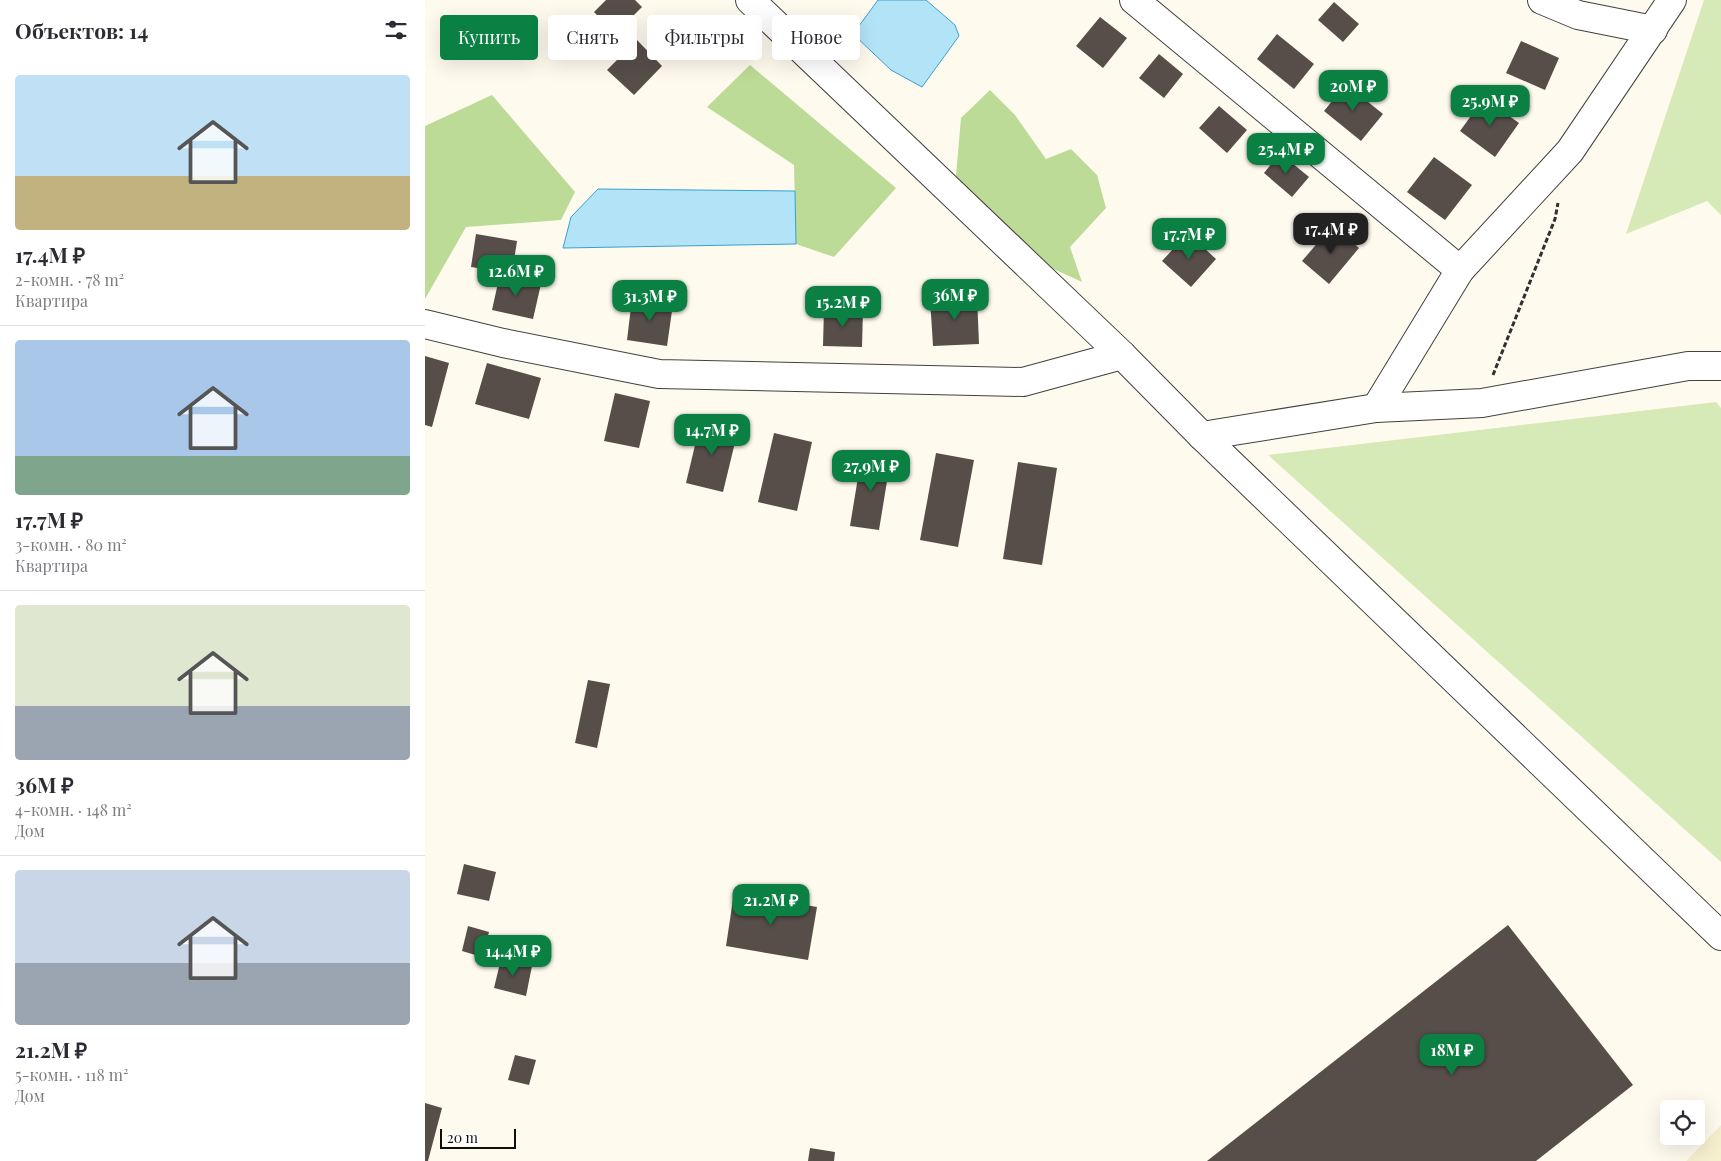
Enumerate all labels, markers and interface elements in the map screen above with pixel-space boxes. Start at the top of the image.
chip: Купить [440,15,538,60]
chip: Снять [548,15,637,60]
chip: Фильтры [647,15,762,60]
chip: Новое [772,15,860,60]
text: Объектов: 14 [15,16,148,44]
icon: filters [382,16,410,44]
pin: 20M ₽ [1318,70,1388,112]
text: 20M ₽ [1330,75,1376,96]
pin: 25.9M ₽ [1444,84,1536,127]
text: 25.9M ₽ [1462,90,1518,111]
icon: home [168,107,258,197]
pin: 25.4M ₽ [1240,132,1332,175]
text: 25.4M ₽ [1258,138,1314,159]
pin: 17.4M ₽ [1285,212,1377,255]
pin: 17.7M ₽ [1143,218,1235,260]
text: 17.4M ₽ [1304,218,1358,239]
text: 17.7M ₽ [1163,223,1215,244]
text: 17.4M ₽ [15,240,85,268]
pin: 12.6M ₽ [470,254,562,297]
text: 12.6M ₽ [488,260,544,281]
text: 2-комн. · 78 m² [15,269,124,290]
pin: 36M ₽ [920,278,990,321]
pin: 31.3M ₽ [604,280,696,322]
text: 36M ₽ [933,284,977,305]
text: 31.3M ₽ [623,285,677,306]
pin: 15.2M ₽ [797,286,889,328]
text: Квартира [15,290,88,311]
text: 15.2M ₽ [816,291,870,312]
icon: home [168,373,258,463]
pin: 14.7M ₽ [666,414,758,456]
text: 14.7M ₽ [685,419,739,440]
pin: 27.9M ₽ [825,450,917,492]
text: 27.9M ₽ [843,455,899,476]
text: 17.7M ₽ [15,505,83,533]
text: 3-комн. · 80 m² [15,534,127,555]
text: Квартира [15,555,88,576]
icon: home [168,638,258,728]
text: 36M ₽ [15,770,74,798]
text: 4-комн. · 148 m² [15,799,132,820]
text: Дом [15,820,45,841]
pin: 21.2M ₽ [725,884,817,926]
text: 21.2M ₽ [743,889,799,910]
icon: home [168,903,258,993]
pin: 14.4M ₽ [467,934,559,977]
text: 14.4M ₽ [485,940,541,961]
pin: 18M ₽ [1417,1034,1487,1076]
text: 21.2M ₽ [15,1035,87,1063]
text: 18M ₽ [1431,1039,1473,1060]
text: 5-комн. · 118 m² [15,1064,128,1085]
text: Дом [15,1085,45,1106]
map controls [1660,1100,1705,1145]
button: locate [1660,1100,1705,1145]
scale bar [440,1126,516,1149]
text: 20 m [447,1128,478,1147]

